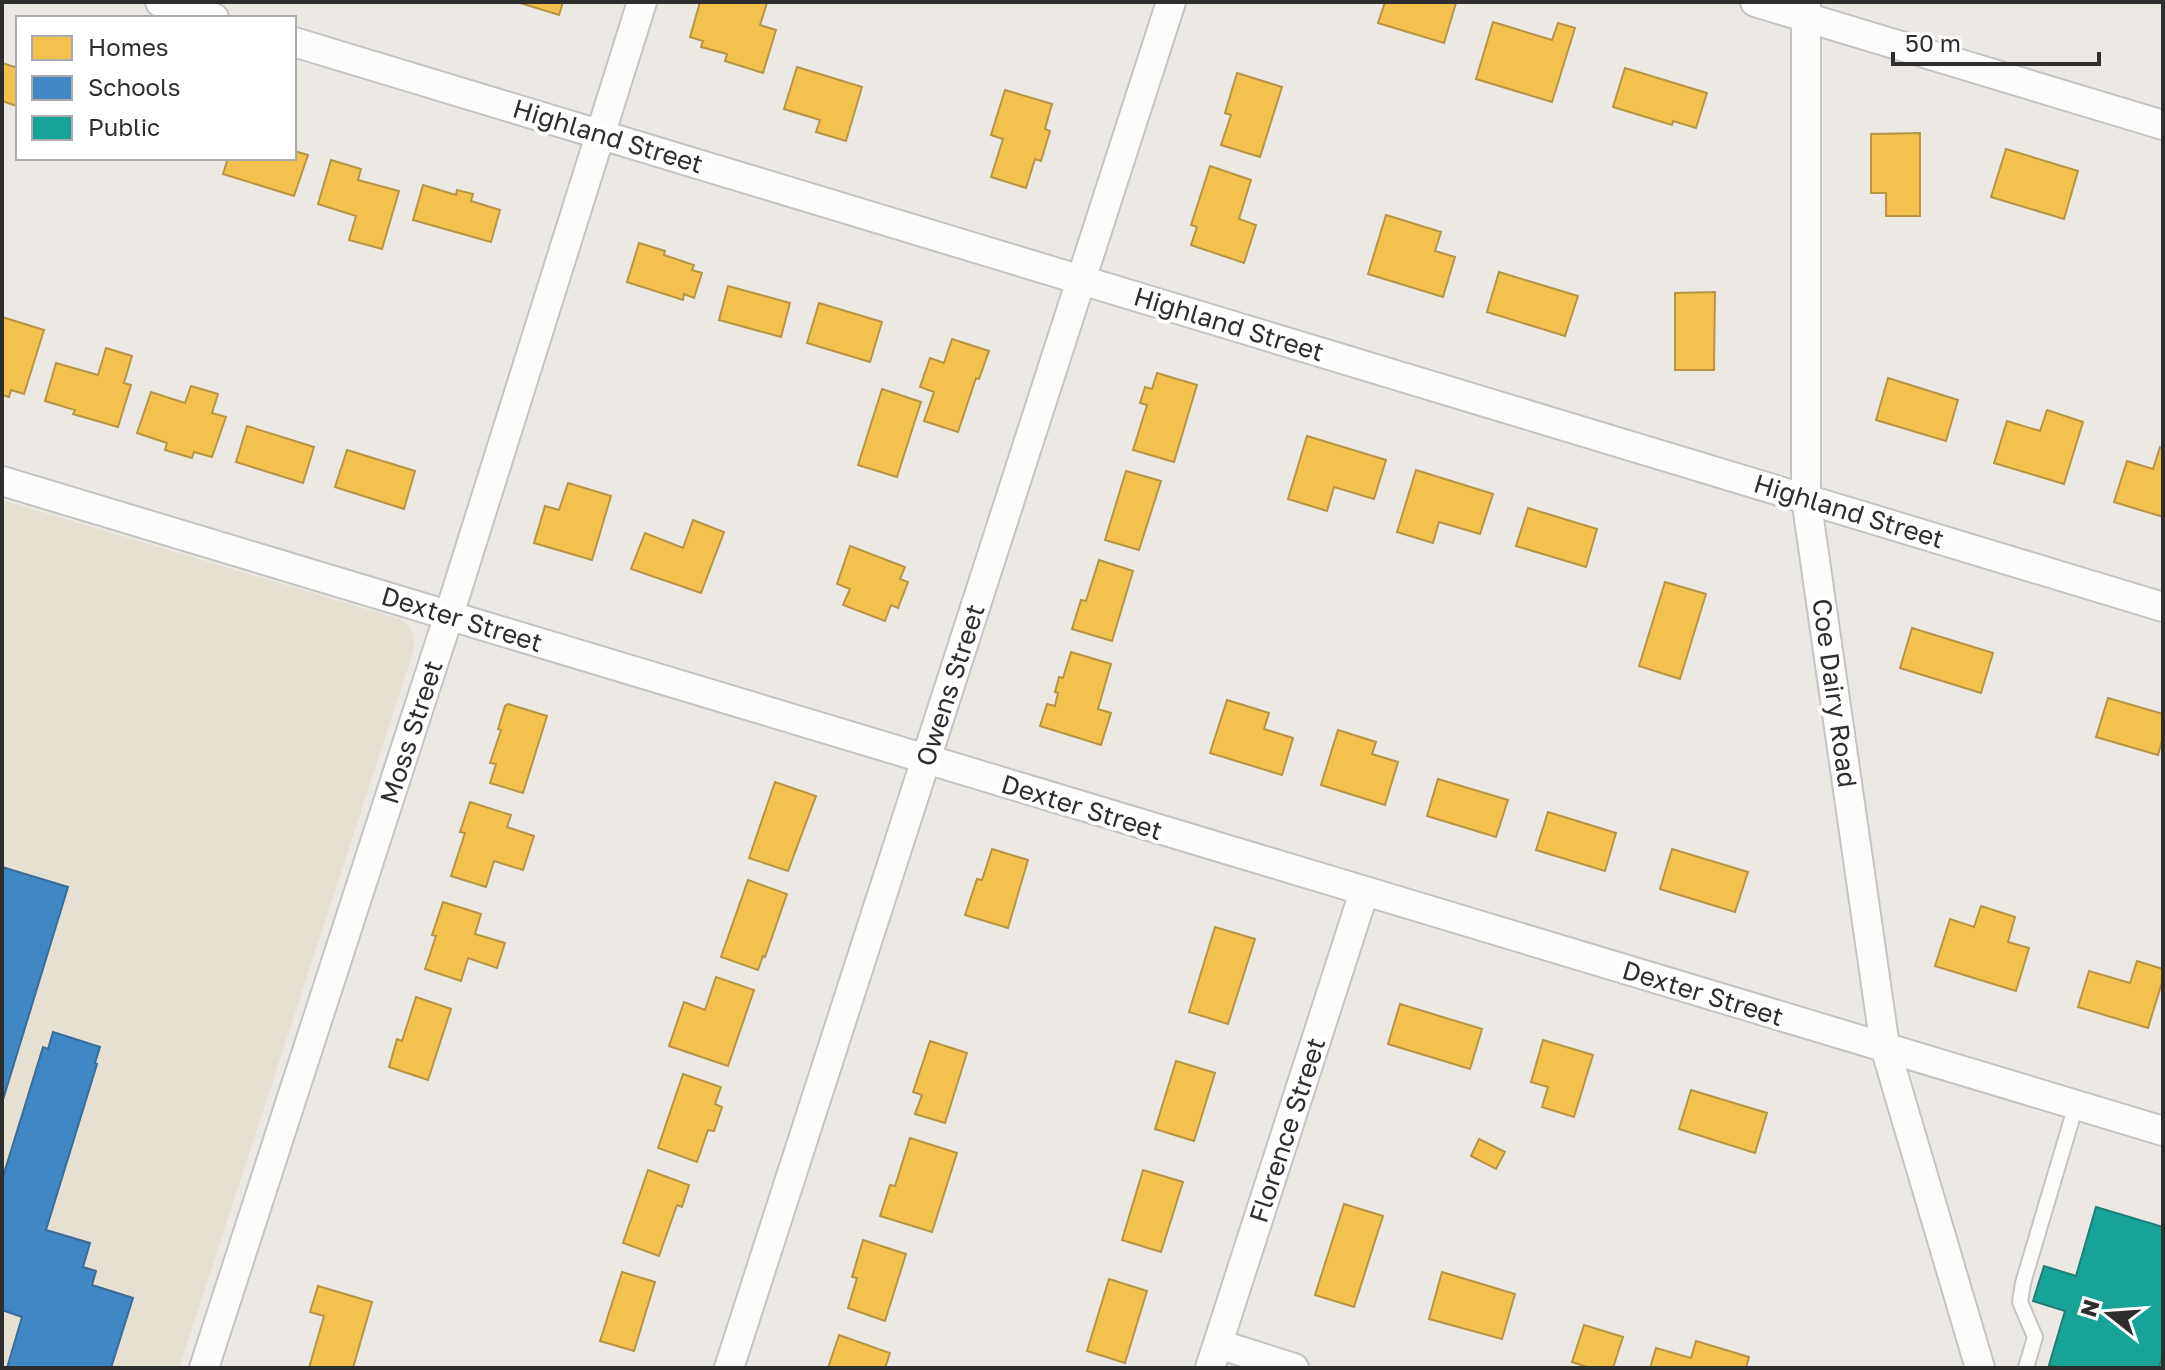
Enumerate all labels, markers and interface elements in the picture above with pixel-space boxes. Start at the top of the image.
legend [16,16,296,160]
scale bar [1893,16,2099,66]
text: 50 m [1905,28,1961,57]
text: Homes [88,32,169,61]
text: Schools [88,72,180,101]
street label: Highland Street [509,92,707,180]
text: Public [88,112,160,141]
street label: Highland Street [1130,280,1328,368]
street label: Highland Street [1750,467,1948,555]
street label: Dexter Street [378,580,546,658]
street label: Coe Dairy Road [1806,597,1864,789]
street label: Owens Street [909,600,991,770]
street label: Moss Street [373,656,449,808]
street label: Dexter Street [998,768,1166,846]
street label: Dexter Street [1619,954,1787,1032]
street label: Florence Street [1242,1034,1332,1226]
north arrow [2069,1274,2149,1354]
text: N [2074,1296,2105,1320]

